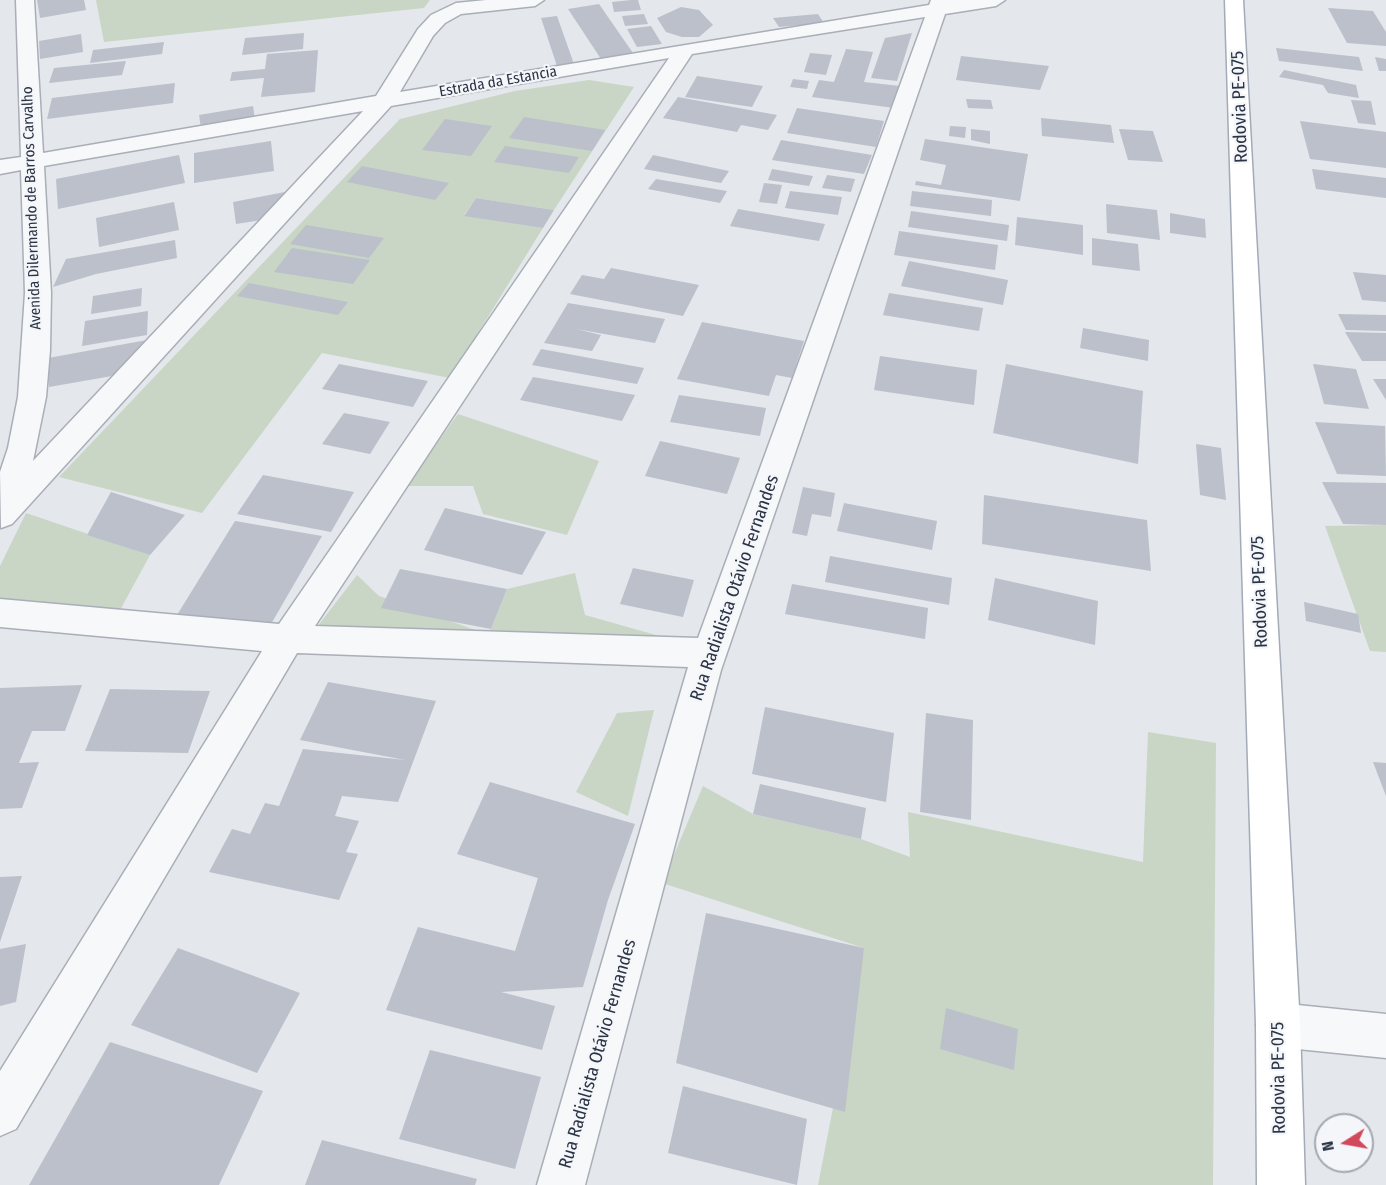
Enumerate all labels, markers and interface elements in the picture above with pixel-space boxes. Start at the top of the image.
street label: Rodovia PE-075 [1227,51,1253,163]
street label: Estrada da Estancia [438,63,558,101]
street label: Avenida Dilermando de Barros Carvalho [19,86,45,330]
street label: Rua Radialista Otávio Fernandes [686,472,784,704]
street label: Rodovia PE-075 [1247,536,1273,648]
street label: Rua Radialista Otávio Fernandes [555,937,641,1171]
street label: Rodovia PE-075 [1267,1022,1291,1134]
north arrow [1314,1113,1374,1173]
text: N [1318,1140,1338,1153]

